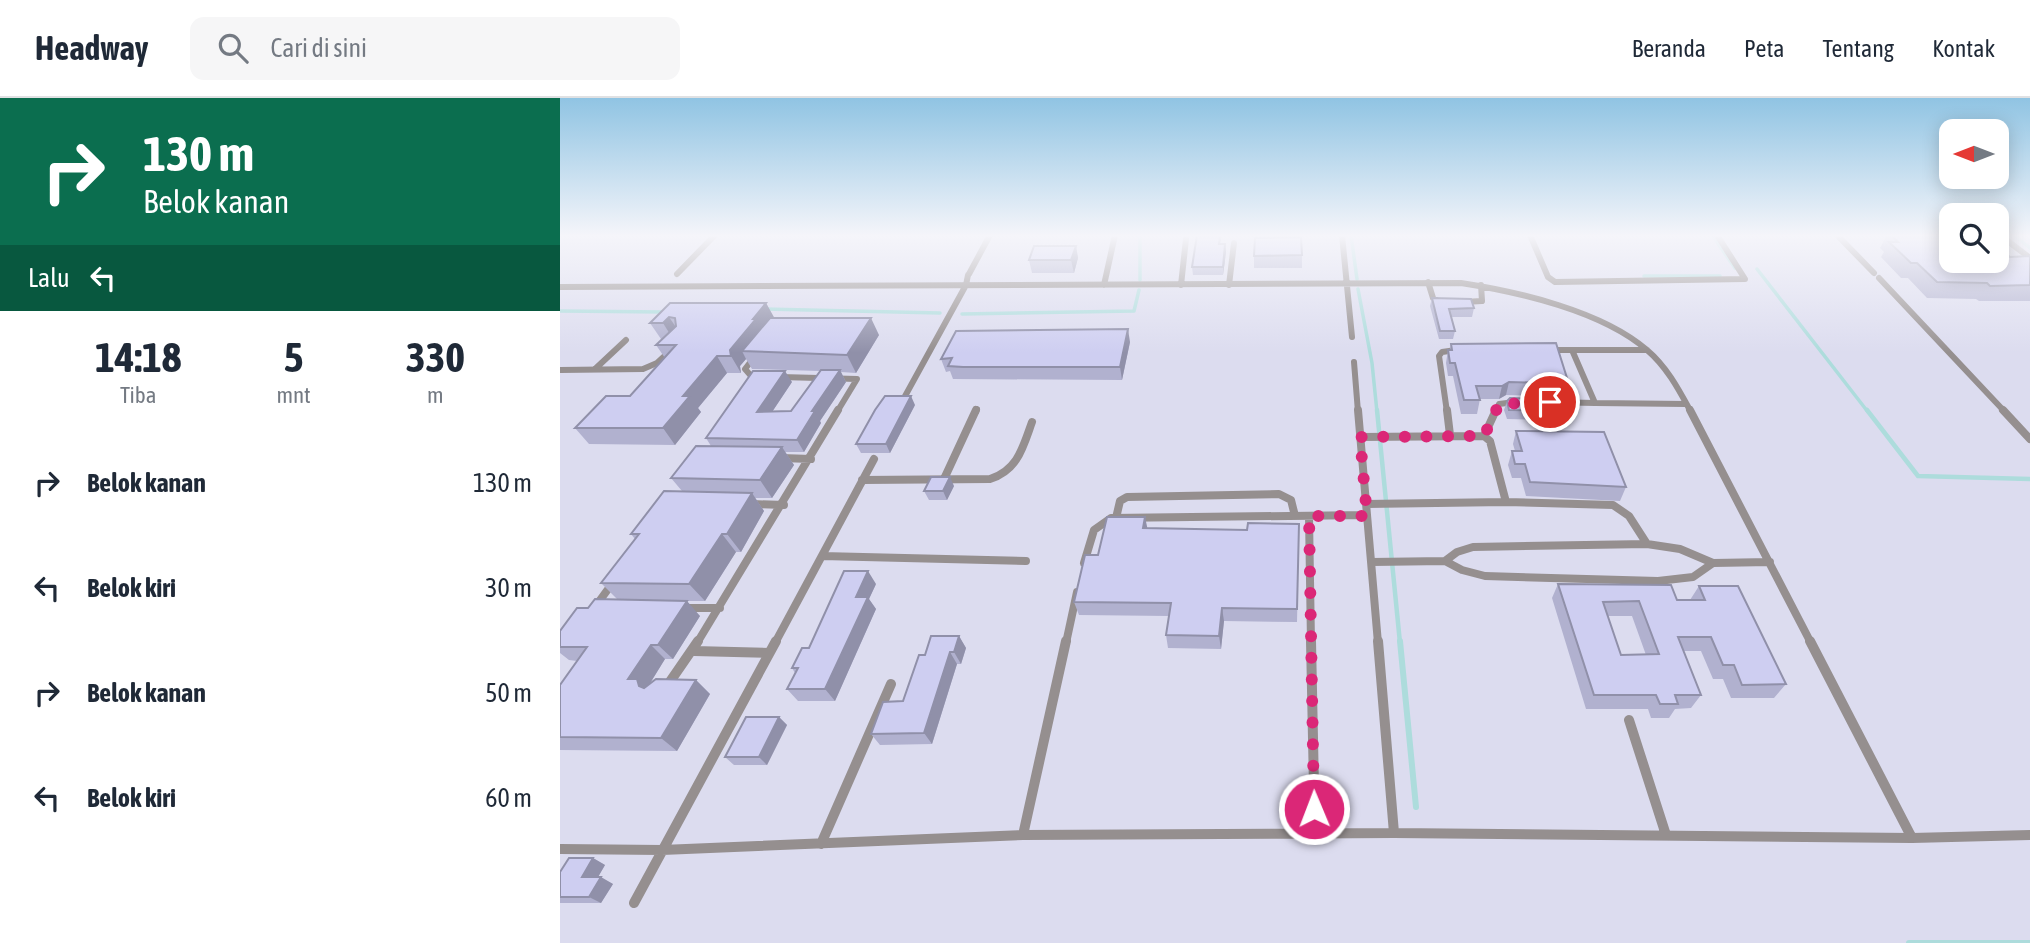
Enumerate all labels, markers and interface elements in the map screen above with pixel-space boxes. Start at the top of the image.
search box [190,17,680,80]
text: Headway [35,29,148,67]
icon: search [214,29,252,67]
text: Cari di sini [270,33,367,63]
text: Beranda [1632,35,1706,62]
text: Peta [1744,35,1784,62]
text: Tentang [1822,35,1894,62]
text: Kontak [1932,35,1995,62]
north arrow [1939,119,2009,189]
map controls [1939,119,2009,273]
text: 130 m [143,125,254,181]
icon: right [28,126,119,217]
text: Belok kanan [143,183,289,220]
button: search [1939,203,2009,273]
icon: left [84,259,122,297]
text: Lalu [28,263,70,293]
text: 14:18 [95,333,181,381]
text: 5 [284,333,303,381]
text: 330 [406,333,465,381]
pin [1520,372,1580,432]
text: Tiba [120,382,156,408]
text: mnt [276,382,311,408]
text: m [427,382,444,408]
icon: arrive [1531,383,1569,421]
icon: right [28,464,66,502]
text: Belok kanan [87,468,206,498]
text: 130 m [473,468,532,498]
icon: left [28,569,66,607]
text: Belok kiri [87,573,176,603]
text: 30 m [485,573,532,603]
icon: right [28,674,66,712]
text: Belok kanan [87,678,206,708]
text: 50 m [485,678,532,708]
position arrow [1277,772,1351,846]
icon: left [28,779,66,817]
text: Belok kiri [87,783,176,813]
text: 60 m [485,783,532,813]

